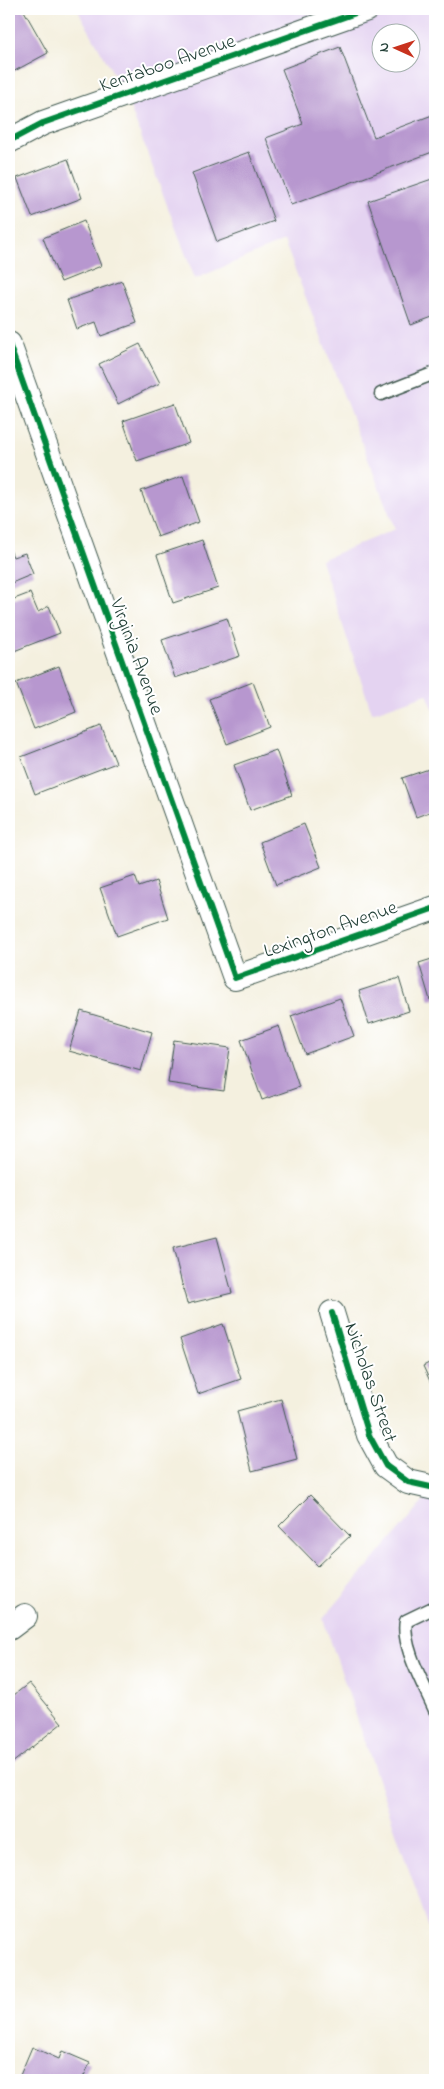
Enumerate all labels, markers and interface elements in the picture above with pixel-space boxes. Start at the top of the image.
north arrow [372,22,422,72]
street label: Kentaboo Avenue [96,27,240,101]
text: N [374,42,395,53]
street label: Virginia Avenue [100,594,170,719]
street label: Lexington Avenue [260,894,402,968]
street label: Nicholas Street [336,1319,404,1447]

